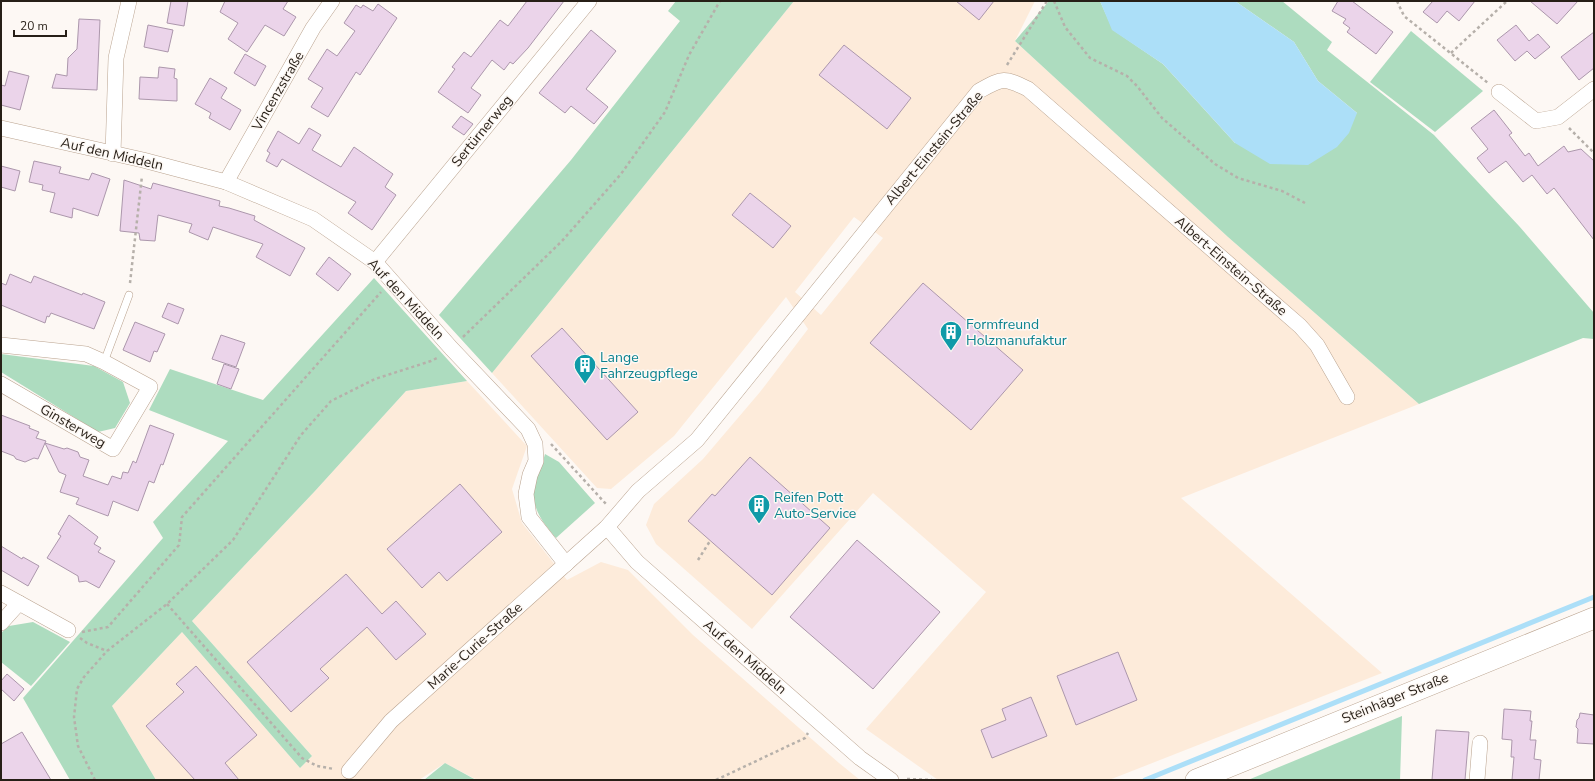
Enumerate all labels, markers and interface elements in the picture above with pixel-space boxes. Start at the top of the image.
scale bar [14,12,66,38]
text: 20 m [20,18,48,34]
street label: Vincenzstraße [247,48,308,135]
street label: Albert-Einstein-Straße [881,87,987,209]
street label: Sertürnerweg [447,91,517,171]
street label: Auf den Middeln [59,133,165,175]
street label: Albert-Einstein-Straße [1171,212,1291,320]
street label: Auf den Middeln [363,254,449,344]
place label: Formfreund Holzmanufaktur [966,315,1067,350]
building icon: Formfreund Holzmanufaktur [938,319,964,352]
place label: Lange Fahrzeugpflege [600,348,698,383]
building icon: Lange Fahrzeugpflege [572,352,598,385]
street label: Ginsterweg [37,400,109,452]
place label: Reifen Pott Auto-Service [774,488,856,523]
building icon: Reifen Pott Auto-Service [746,492,772,525]
street label: Marie-Curie-Straße [423,598,527,694]
street label: Auf den Middeln [699,616,791,698]
street label: Steinhäger Straße [1339,668,1451,728]

